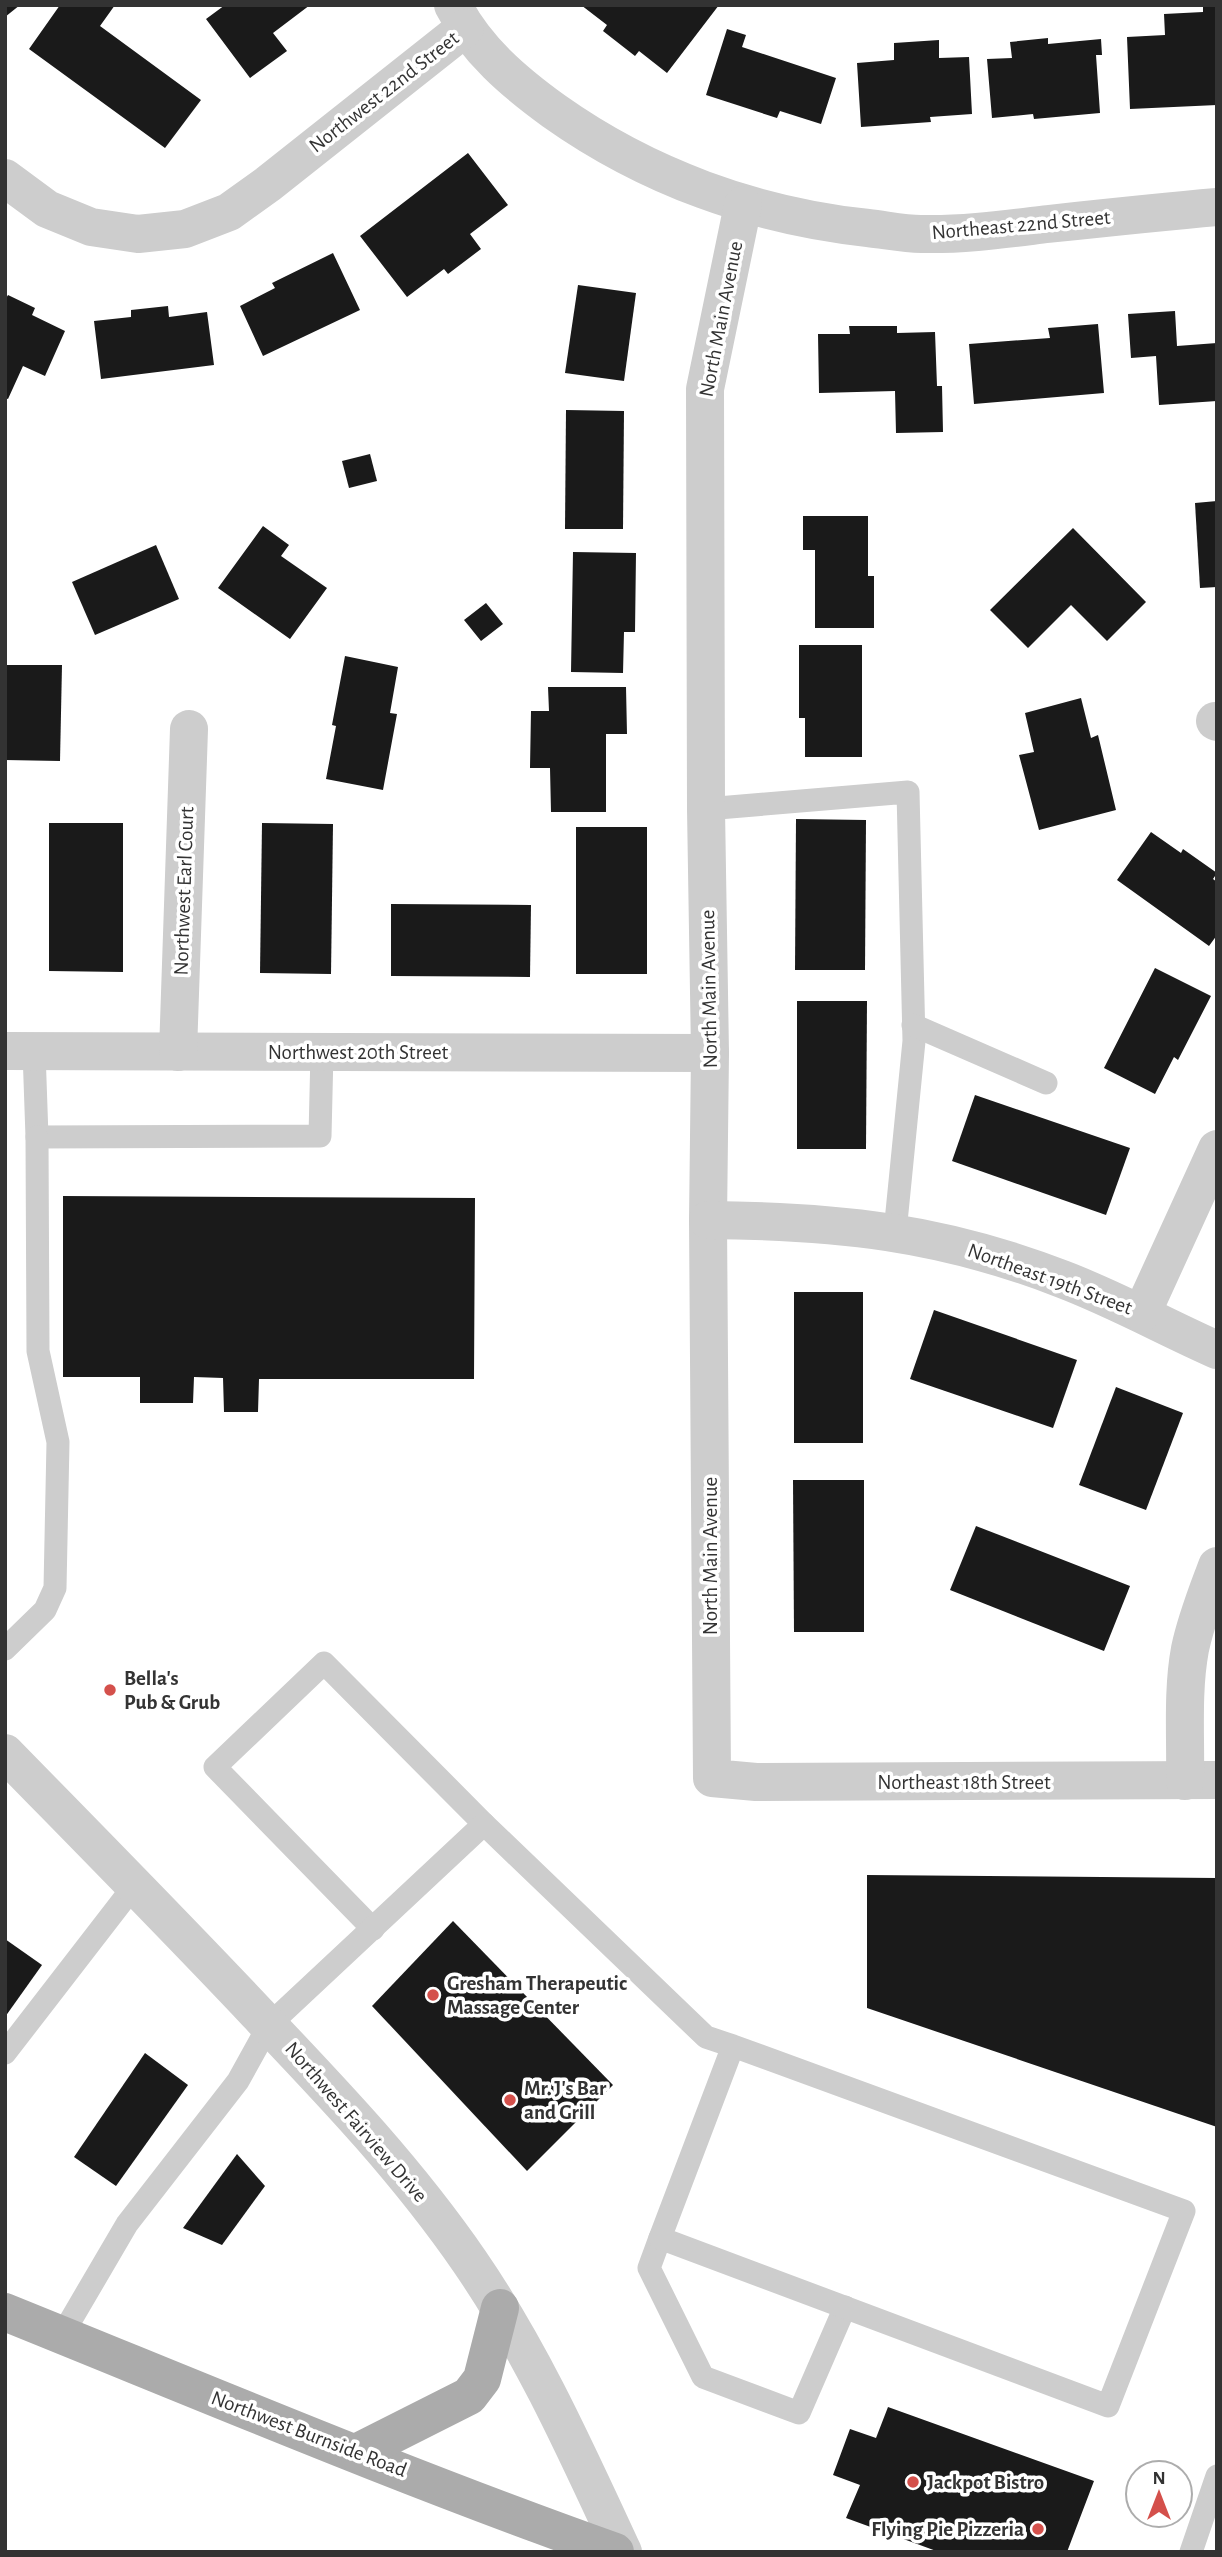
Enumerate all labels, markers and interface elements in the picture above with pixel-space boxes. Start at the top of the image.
street label: Northwest 22nd Street [305,27,463,157]
street label: Northeast 22nd Street [931,207,1112,243]
street label: North Main Avenue [696,239,746,399]
street label: Northwest Earl Court [171,806,197,976]
street label: North Main Avenue [697,910,721,1068]
street label: Northwest 20th Street [268,1042,449,1063]
street label: Northeast 19th Street [965,1239,1135,1319]
street label: North Main Avenue [700,1477,721,1635]
place label: Bella's Pub & Grub [124,1668,220,1713]
marker: Bella's Pub & Grub [102,1682,118,1698]
street label: Northeast 18th Street [877,1772,1051,1793]
place label: Gresham Therapeutic Massage Center [447,1973,627,2018]
marker: Gresham Therapeutic Massage Center [425,1987,441,2003]
street label: Northwest Fairview Drive [281,2038,431,2206]
place label: Mr. J's Bar and Grill [524,2078,607,2123]
marker: Mr. J's Bar and Grill [502,2092,518,2108]
street label: Northwest Burnside Road [208,2387,410,2481]
north arrow [1124,2459,1194,2529]
text: N [1152,2469,1166,2488]
place label: Jackpot Bistro [927,2472,1044,2493]
marker: Jackpot Bistro [905,2474,921,2490]
place label: Flying Pie Pizzeria [871,2519,1024,2540]
marker: Flying Pie Pizzeria [1030,2521,1046,2537]

